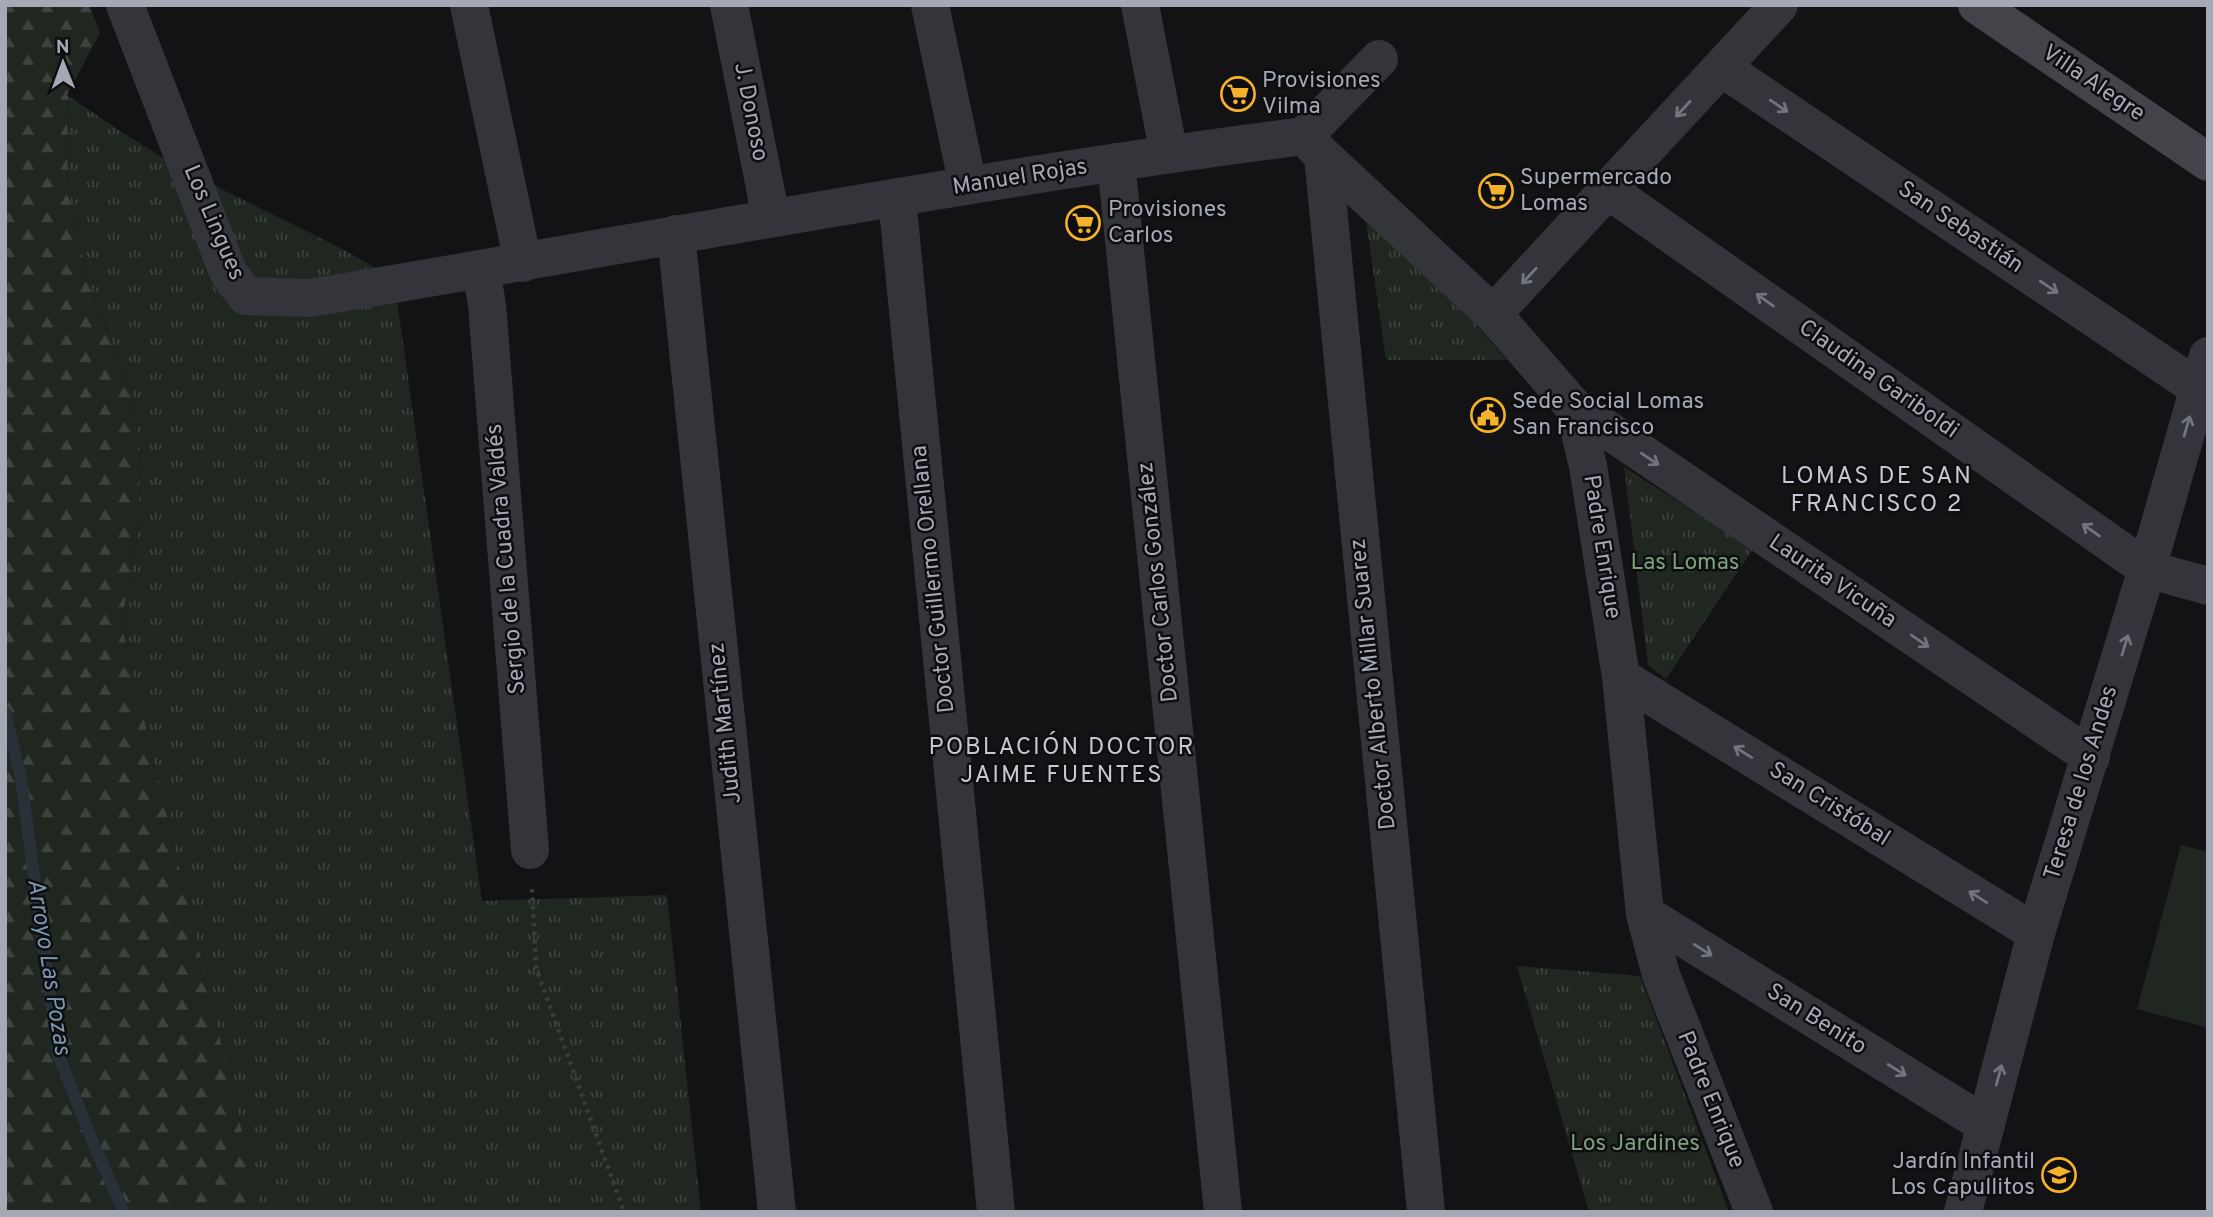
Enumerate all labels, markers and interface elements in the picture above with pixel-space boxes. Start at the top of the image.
north arrow [28,28,98,98]
text: N [56,36,70,60]
street label: Villa Alegre [2036,39,2150,129]
street label: J. Donoso [726,60,774,164]
place label: Provisiones Vilma [1262,67,1381,122]
supermarket icon: Provisiones Vilma [1219,75,1257,113]
one-way arrow [1768,99,1788,113]
one-way arrow [1675,100,1692,117]
street label: Manuel Rojas [951,153,1089,203]
street label: Los Lingues [176,161,250,285]
place label: Supermercado Lomas [1520,164,1672,219]
supermarket icon: Supermercado Lomas [1477,172,1515,210]
street label: San Sebastián [1892,175,2028,281]
place label: Provisiones Carlos [1108,196,1227,251]
supermarket icon: Provisiones Carlos [1064,204,1102,242]
one-way arrow [1520,267,1537,284]
one-way arrow [2039,280,2058,295]
one-way arrow [1756,293,1775,307]
street label: Claudina Gariboldi [1792,314,1964,446]
place label: Sede Social Lomas San Francisco [1512,388,1704,443]
public building icon: Sede Social Lomas San Francisco [1469,396,1507,434]
one-way arrow [2182,415,2195,437]
street label: Sergio de la Cuadra Valdés [481,422,533,696]
street label: Doctor Guillermo Orellana [906,444,962,714]
one-way arrow [1640,452,1660,466]
street label: Doctor Carlos González [1132,460,1186,704]
district label: LOMAS DE SAN FRANCISCO 2 [1781,462,1973,520]
street label: Padre Enrique [1575,473,1627,621]
one-way arrow [2082,523,2101,537]
street label: Laurita Vicuña [1763,529,1901,635]
street label: Doctor Alberto Millar Suarez [1344,537,1404,831]
park label: Las Lomas [1630,549,1740,578]
one-way arrow [1910,634,1929,648]
one-way arrow [2119,634,2132,656]
street label: Judith Martínez [703,641,749,805]
street label: Teresa de los Andes [2039,682,2125,884]
district label: POBLACIÓN DOCTOR JAIME FUENTES [929,731,1195,791]
one-way arrow [1733,744,1753,758]
street label: San Cristóbal [1763,756,1895,854]
water label: Arroyo Las Pozas [19,877,77,1058]
one-way arrow [1969,890,1989,904]
one-way arrow [1693,944,1713,958]
street label: San Benito [1761,978,1871,1062]
street label: Padre Enrique [1669,1027,1751,1173]
one-way arrow [1886,1063,1906,1077]
one-way arrow [1994,1064,2007,1086]
park label: Los Jardines [1570,1130,1700,1159]
place label: Jardín Infantil Los Capullitos [1890,1148,2035,1203]
school or university icon: Jardín Infantil Los Capullitos [2040,1156,2078,1194]

